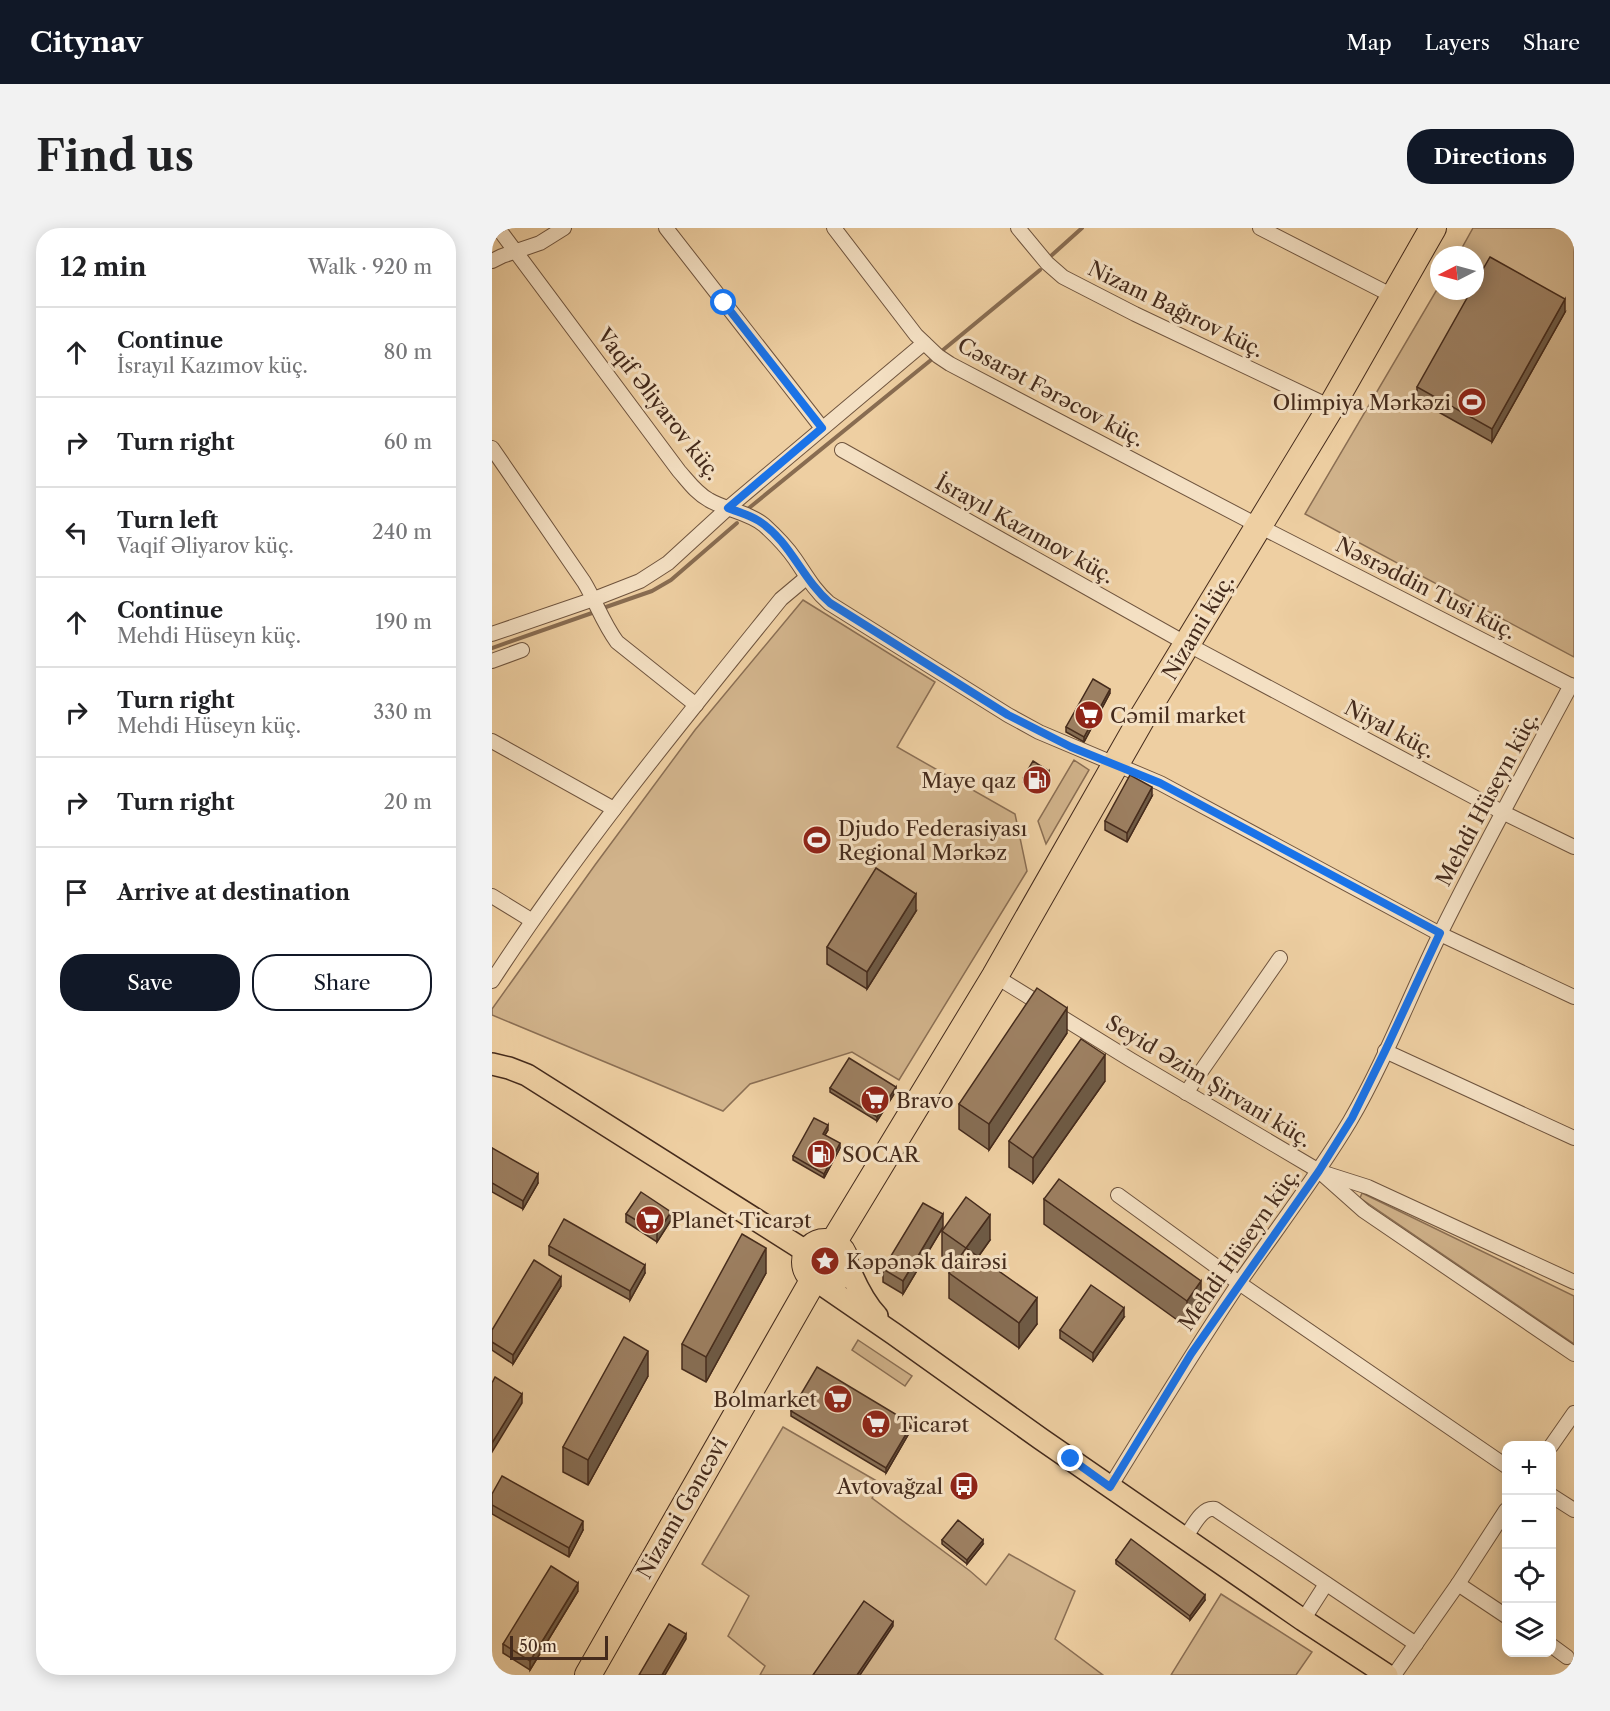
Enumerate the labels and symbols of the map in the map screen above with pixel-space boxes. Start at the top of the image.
north arrow [1430,246,1484,300]
street label: Nizam Bağırov küç. [1084,256,1268,362]
route start [710,289,736,315]
street label: Vaqif Əliyarov küç. [591,322,726,485]
street label: Cəsarət Fərəcov küç. [953,332,1149,452]
sports icon: Olimpiya Mərkəzi [1456,386,1488,418]
place label: Olimpiya Mərkəzi [1273,390,1451,415]
street label: İsrayıl Kazımov küç. [931,470,1119,588]
street label: Nəsrəddin Tusi küç. [1332,532,1520,644]
street label: Nizami küç. [1157,570,1239,684]
street label: Niyal küç. [1340,695,1440,763]
supermarket icon: Cəmil market [1073,699,1105,731]
place label: Cəmil market [1110,703,1246,728]
street label: Mehdi Hüseyn küç. [1431,708,1543,890]
fuel station icon: Maye qaz [1021,764,1053,796]
place label: Maye qaz [921,768,1016,793]
place label: Djudo Federasiyası Regional Mərkəz [838,816,1027,865]
sports icon: Djudo Federasiyası Regional Mərkəz [801,824,833,856]
street label: Seyid Əzim Şirvani küç. [1102,1010,1316,1152]
supermarket icon: Bravo [859,1084,891,1116]
place label: Bravo [896,1088,954,1113]
fuel station icon: SOCAR [805,1138,837,1170]
place label: SOCAR [842,1142,921,1167]
street label: Mehdi Hüseyn küç. [1173,1163,1305,1335]
supermarket icon: Planet Ticarət [634,1204,666,1236]
place label: Planet Ticarət [671,1208,812,1233]
place icon: Kəpənək dairəsi [809,1245,841,1277]
place label: Kəpənək dairəsi [846,1249,1007,1274]
supermarket icon: Bolmarket [822,1383,854,1415]
place label: Bolmarket [713,1387,818,1412]
supermarket icon: Ticarət [860,1408,892,1440]
place label: Ticarət [897,1412,969,1437]
street label: Nizami Gəncəvi [631,1433,733,1583]
route end [1057,1445,1083,1471]
bus stop icon: Avtovağzal [948,1470,980,1502]
place label: Avtovağzal [836,1474,943,1499]
scale bar [510,1633,608,1660]

